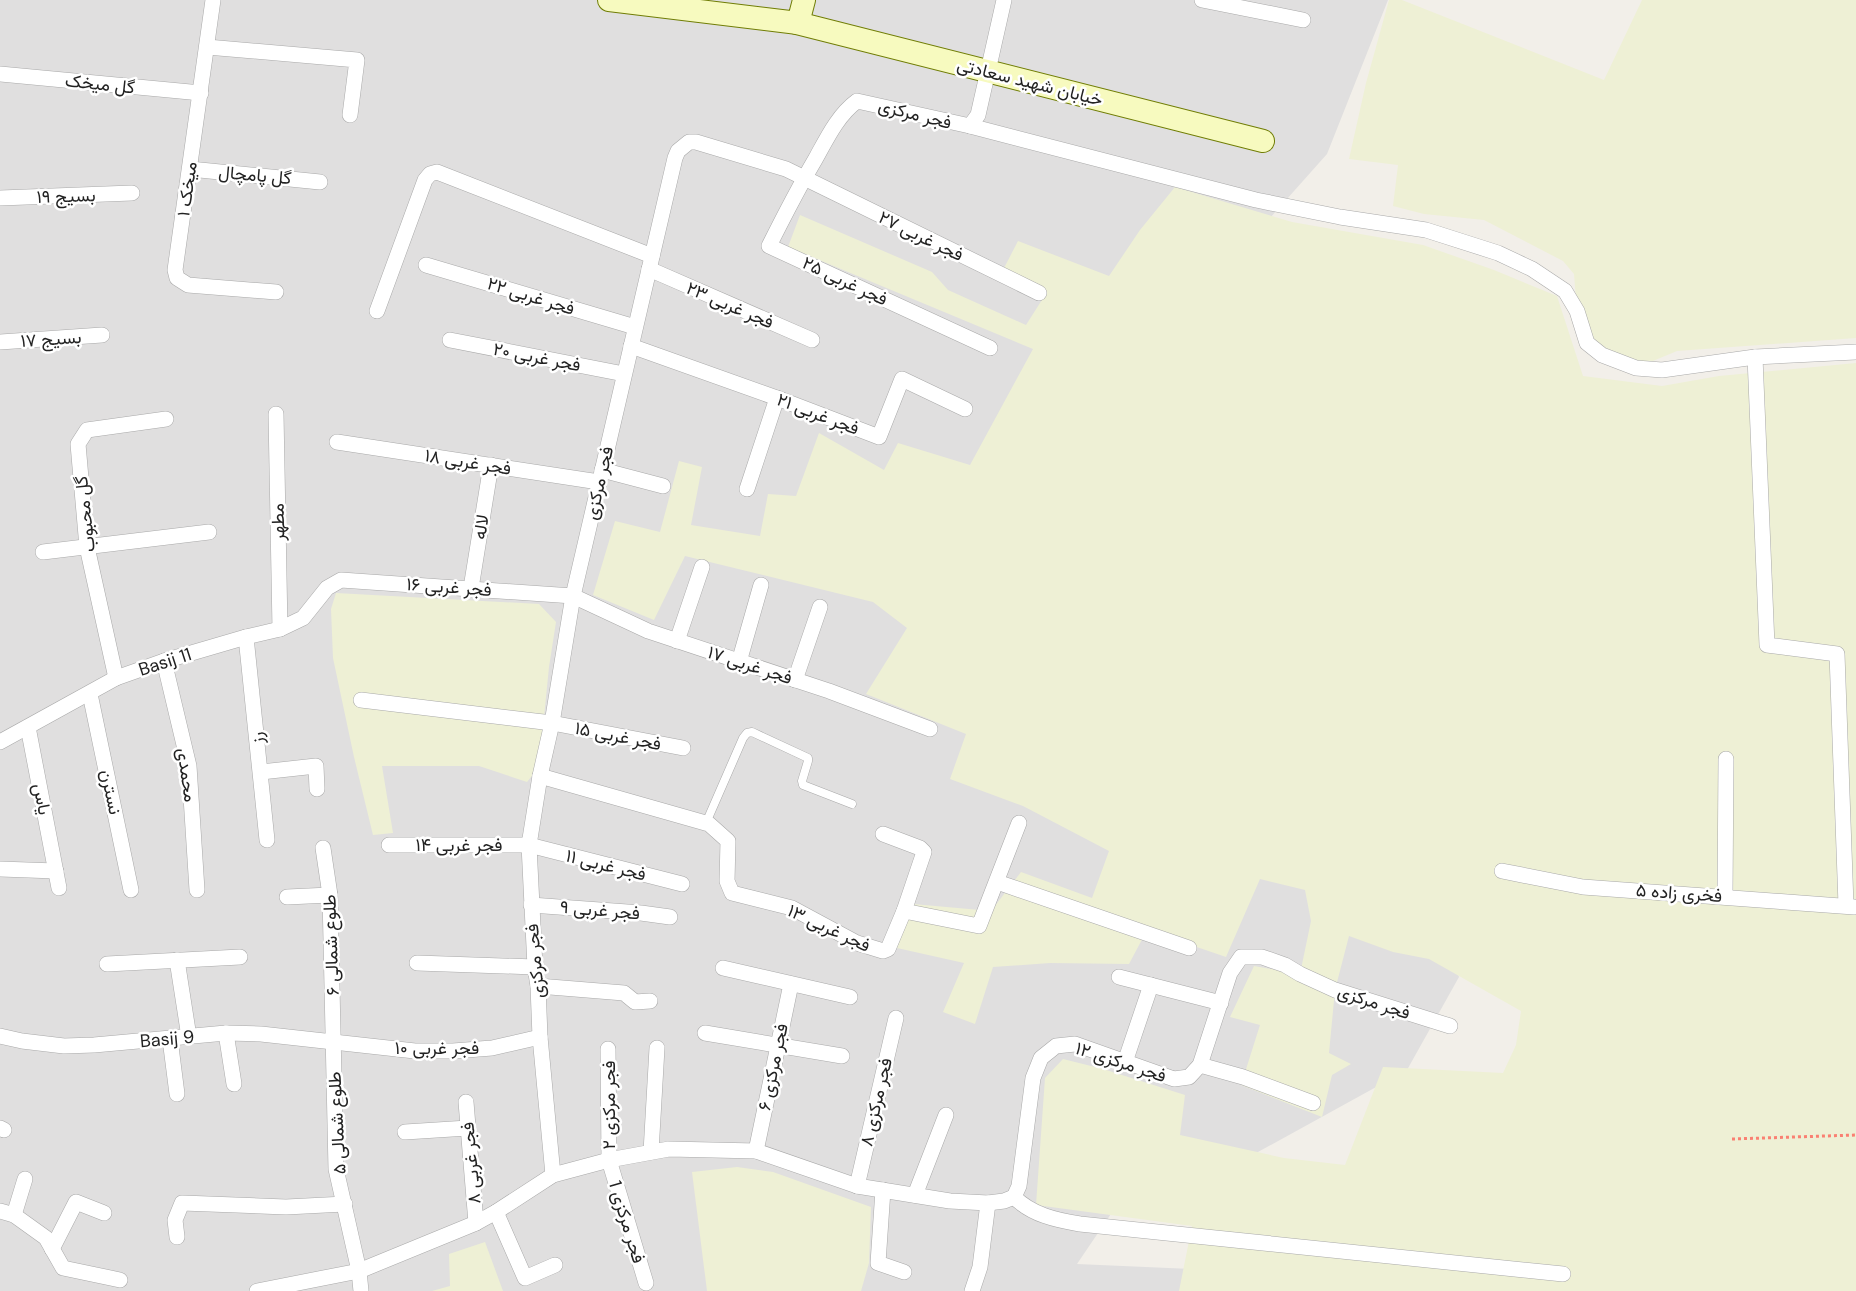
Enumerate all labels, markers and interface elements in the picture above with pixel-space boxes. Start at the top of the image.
street label: خیابان شهید سعادتی [955,52,1105,112]
street label: گل میخک [64,68,136,100]
street label: فجر مرکزی [876,93,954,135]
street label: میخک ۱ [171,160,203,218]
street label: گل پامچال [217,160,293,190]
street label: بسیج ۱۹ [36,183,96,209]
street label: فجر غربی ۲۷ [875,205,967,267]
street label: فجر غربی ۲۵ [798,251,892,311]
street label: فجر غربی ۲۲ [484,271,578,321]
street label: فجر غربی ۲۳ [683,276,777,334]
street label: بسیج ۱۷ [20,325,82,353]
street label: فجر غربی ۲۰ [491,337,583,377]
street label: فجر غربی ۲۱ [773,387,863,441]
street label: فجر غربی ۱۸ [423,443,513,481]
street label: فجر مرکزی [579,444,619,522]
street label: گل محبوب [69,475,101,553]
street label: مطهر [266,503,290,542]
street label: لاله [467,513,495,541]
street label: فجر غربی ۱۶ [405,572,493,602]
street label: فجر غربی ۱۷ [705,640,795,690]
street label: Basij 11 [135,642,195,682]
street label: فجر غربی ۱۵ [573,716,663,756]
street label: رز [244,731,270,746]
street label: محمدی [171,746,203,804]
street label: نسترن [95,767,127,817]
street label: یاس [27,781,57,817]
street label: فجر غربی ۱۴ [415,833,503,857]
street label: فجر غربی ۱۱ [563,843,649,887]
street label: فخری زاده ۵ [1635,878,1723,908]
street label: طلوع شمالی ۶ [317,894,345,996]
street label: فجر غربی ۹ [559,895,641,925]
street label: فجر غربی ۱۳ [784,898,874,958]
street label: فجر مرکزی [520,923,550,999]
street label: فجر مرکزی [1335,979,1413,1025]
street label: فجر مرکزی ۶ [752,1021,794,1113]
street label: Basij 9 [139,1025,195,1053]
street label: فجر غربی ۱۰ [395,1036,479,1060]
street label: فجر مرکزی ۱۲ [1073,1036,1169,1088]
street label: فجر مرکزی ۸ [854,1055,898,1149]
street label: فجر مرکزی ۲ [597,1061,621,1149]
street label: طلوع شمالی ۵ [322,1071,352,1175]
street label: فجر غربی ۸ [455,1121,487,1205]
street label: فجر مرکزی 1 [603,1178,651,1266]

